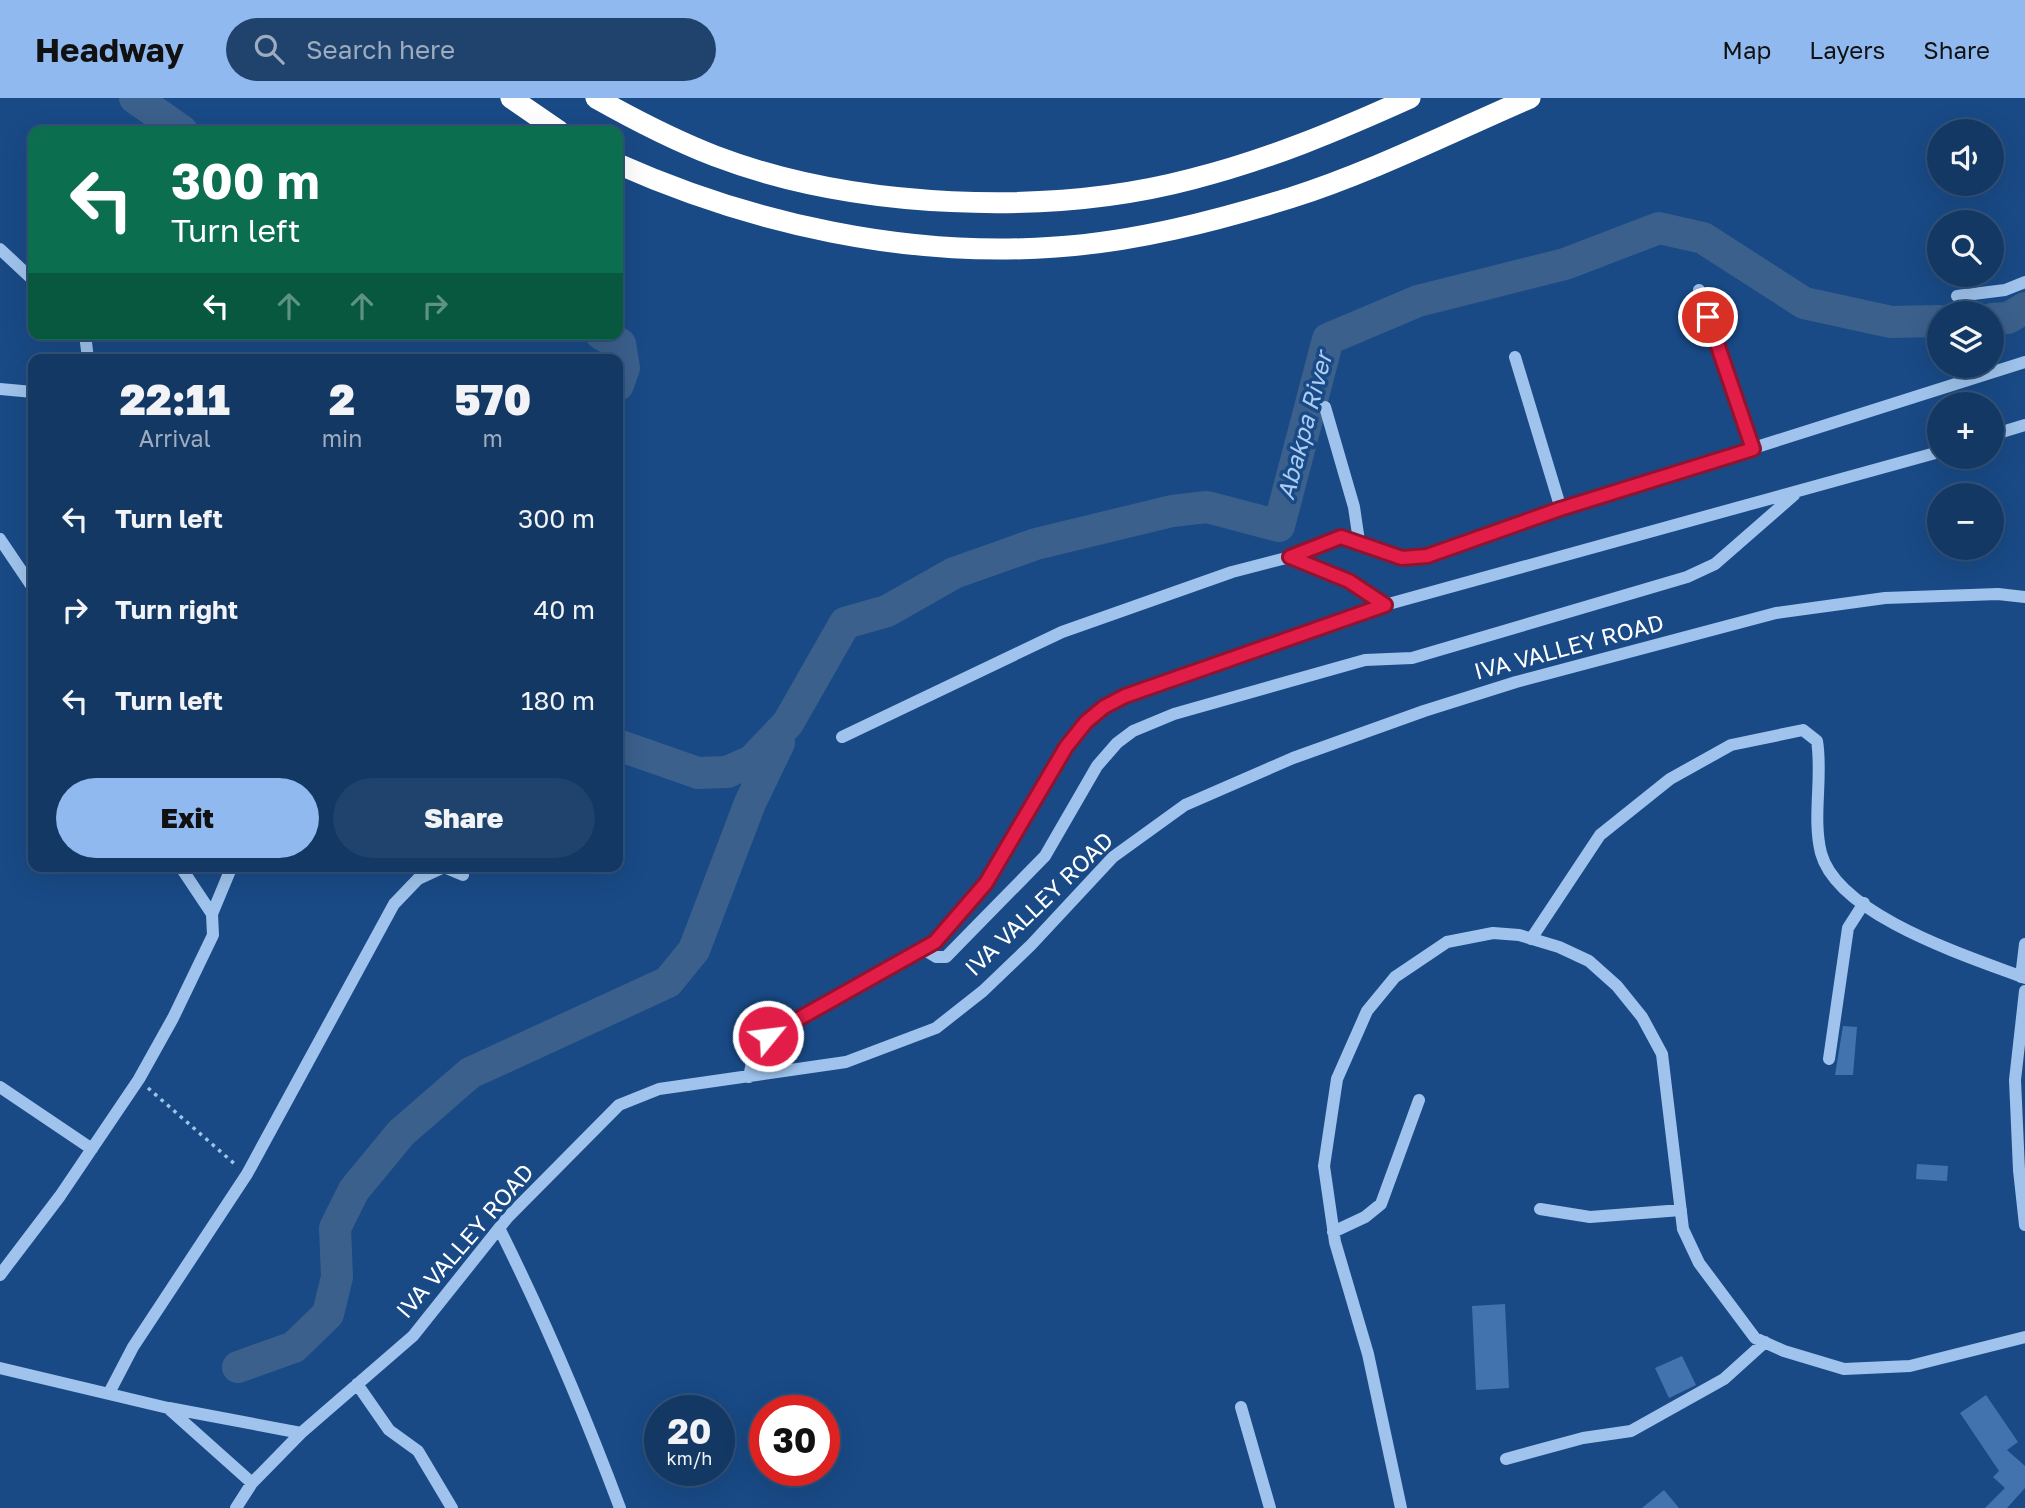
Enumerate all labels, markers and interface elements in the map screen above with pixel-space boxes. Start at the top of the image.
search box [226,18,716,81]
text: Headway [35,30,184,69]
icon: search [250,30,288,68]
text: Search here [306,34,455,65]
text: Map [1722,35,1771,64]
text: Layers [1809,35,1885,64]
text: Share [1923,35,1990,64]
map controls [1927,119,2004,560]
button: sound [1927,119,2004,196]
text: 300 m [171,151,320,210]
icon: left [56,154,147,245]
button: search [1927,210,2004,287]
text: Turn left [171,211,300,249]
icon: left [197,287,235,325]
icon: ahead [270,287,308,325]
icon: ahead [343,287,381,325]
icon: right [416,287,454,325]
pin [1678,287,1738,347]
icon: arrive [1689,298,1727,336]
button: layers [1927,301,2004,378]
water label: Abakpa River [1270,345,1338,502]
text: 22:11 [120,374,230,424]
text: 2 [329,374,355,424]
text: 570 [454,374,531,424]
button: + [1927,392,2004,469]
text: Arrival [139,424,211,452]
text: min [322,424,362,452]
text: m [483,424,503,452]
button: − [1927,483,2004,560]
icon: left [56,500,94,538]
text: Turn left [115,503,223,534]
text: 300 m [518,503,595,534]
icon: right [56,591,94,629]
text: Turn right [115,594,238,625]
text: 40 m [534,594,595,625]
street label: IVA VALLEY ROAD [1471,607,1667,685]
icon: left [56,682,94,720]
text: Turn left [115,685,223,716]
text: 180 m [521,685,595,716]
button: Exit [56,778,319,858]
button: Share [333,778,595,858]
street label: IVA VALLEY ROAD [958,825,1118,981]
position arrow [731,999,805,1073]
street label: IVA VALLEY ROAD [390,1158,539,1323]
speed limit sign: 30 [749,1395,840,1486]
text: 20 [667,1410,712,1452]
text: km/h [667,1447,712,1469]

